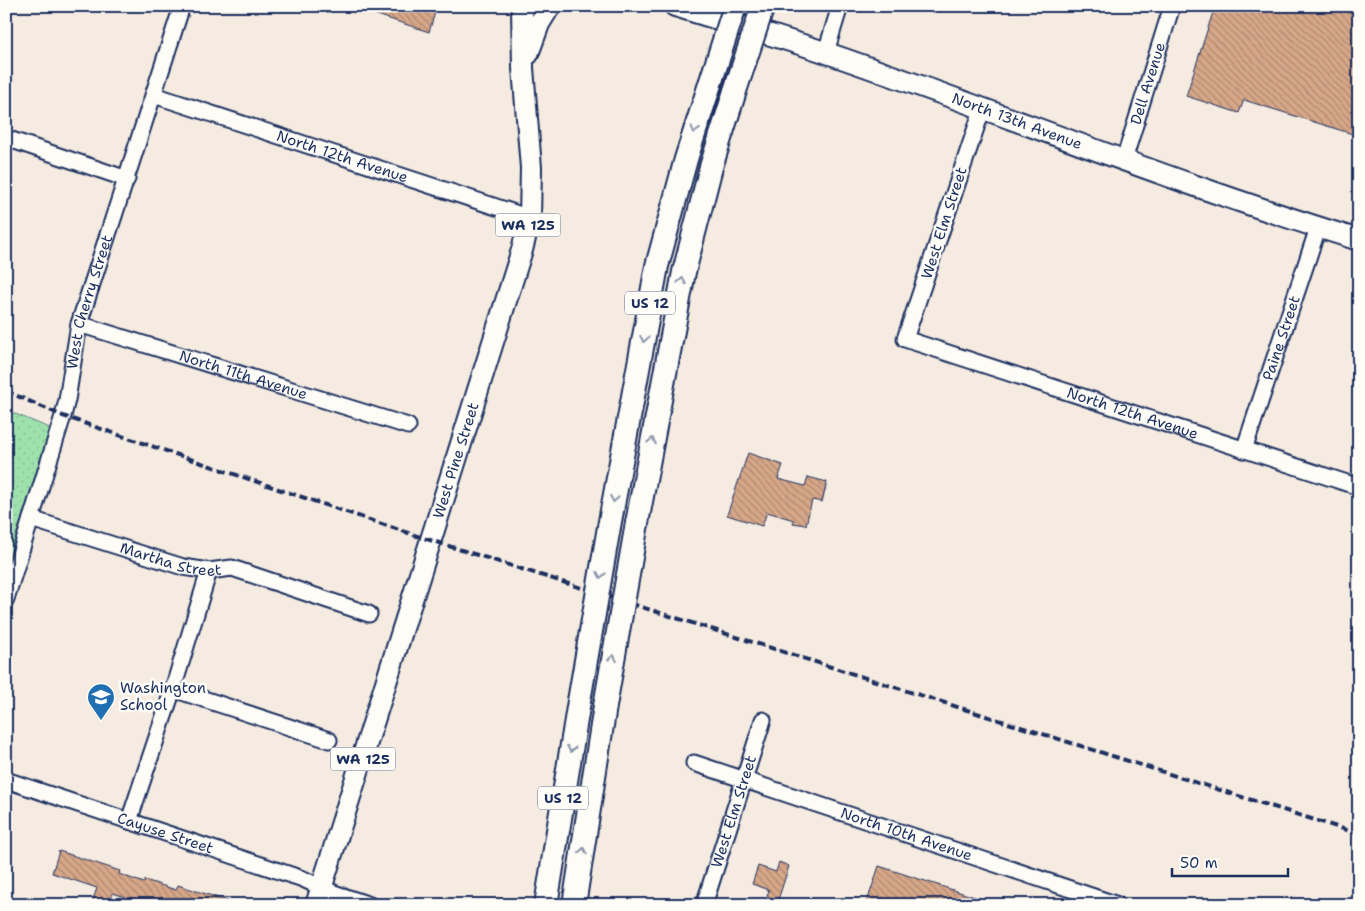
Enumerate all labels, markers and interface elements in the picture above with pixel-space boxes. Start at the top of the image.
street label: Dell Avenue [1126,40,1170,127]
street label: North 13th Avenue [949,88,1085,154]
street label: North 12th Avenue [274,126,410,187]
one-way arrow [691,126,701,134]
street label: West Elm Street [916,164,972,282]
road number: WA 125 [496,214,560,236]
street label: West Cherry Street [62,232,117,370]
one-way arrow [677,277,687,286]
road number: US 12 [625,292,675,314]
street label: Paine Street [1258,293,1305,383]
one-way arrow [639,334,649,343]
street label: North 11th Avenue [177,346,310,404]
street label: North 12th Avenue [1064,382,1201,444]
street label: West Pine Street [428,400,483,521]
one-way arrow [647,436,657,445]
one-way arrow [610,494,620,503]
street label: Martha Street [118,538,223,581]
one-way arrow [596,571,606,580]
one-way arrow [608,654,618,662]
place label: Washington School [120,678,206,715]
school or university icon: Washington School [86,682,116,721]
one-way arrow [567,745,577,754]
road number: WA 125 [330,748,396,771]
street label: West Elm Street [706,753,761,870]
road number: US 12 [538,786,588,810]
street label: North 10th Avenue [838,803,975,866]
street label: Cayuse Street [115,808,216,858]
scale bar [1172,846,1289,878]
one-way arrow [577,847,587,855]
text: 50 m [1180,853,1218,873]

